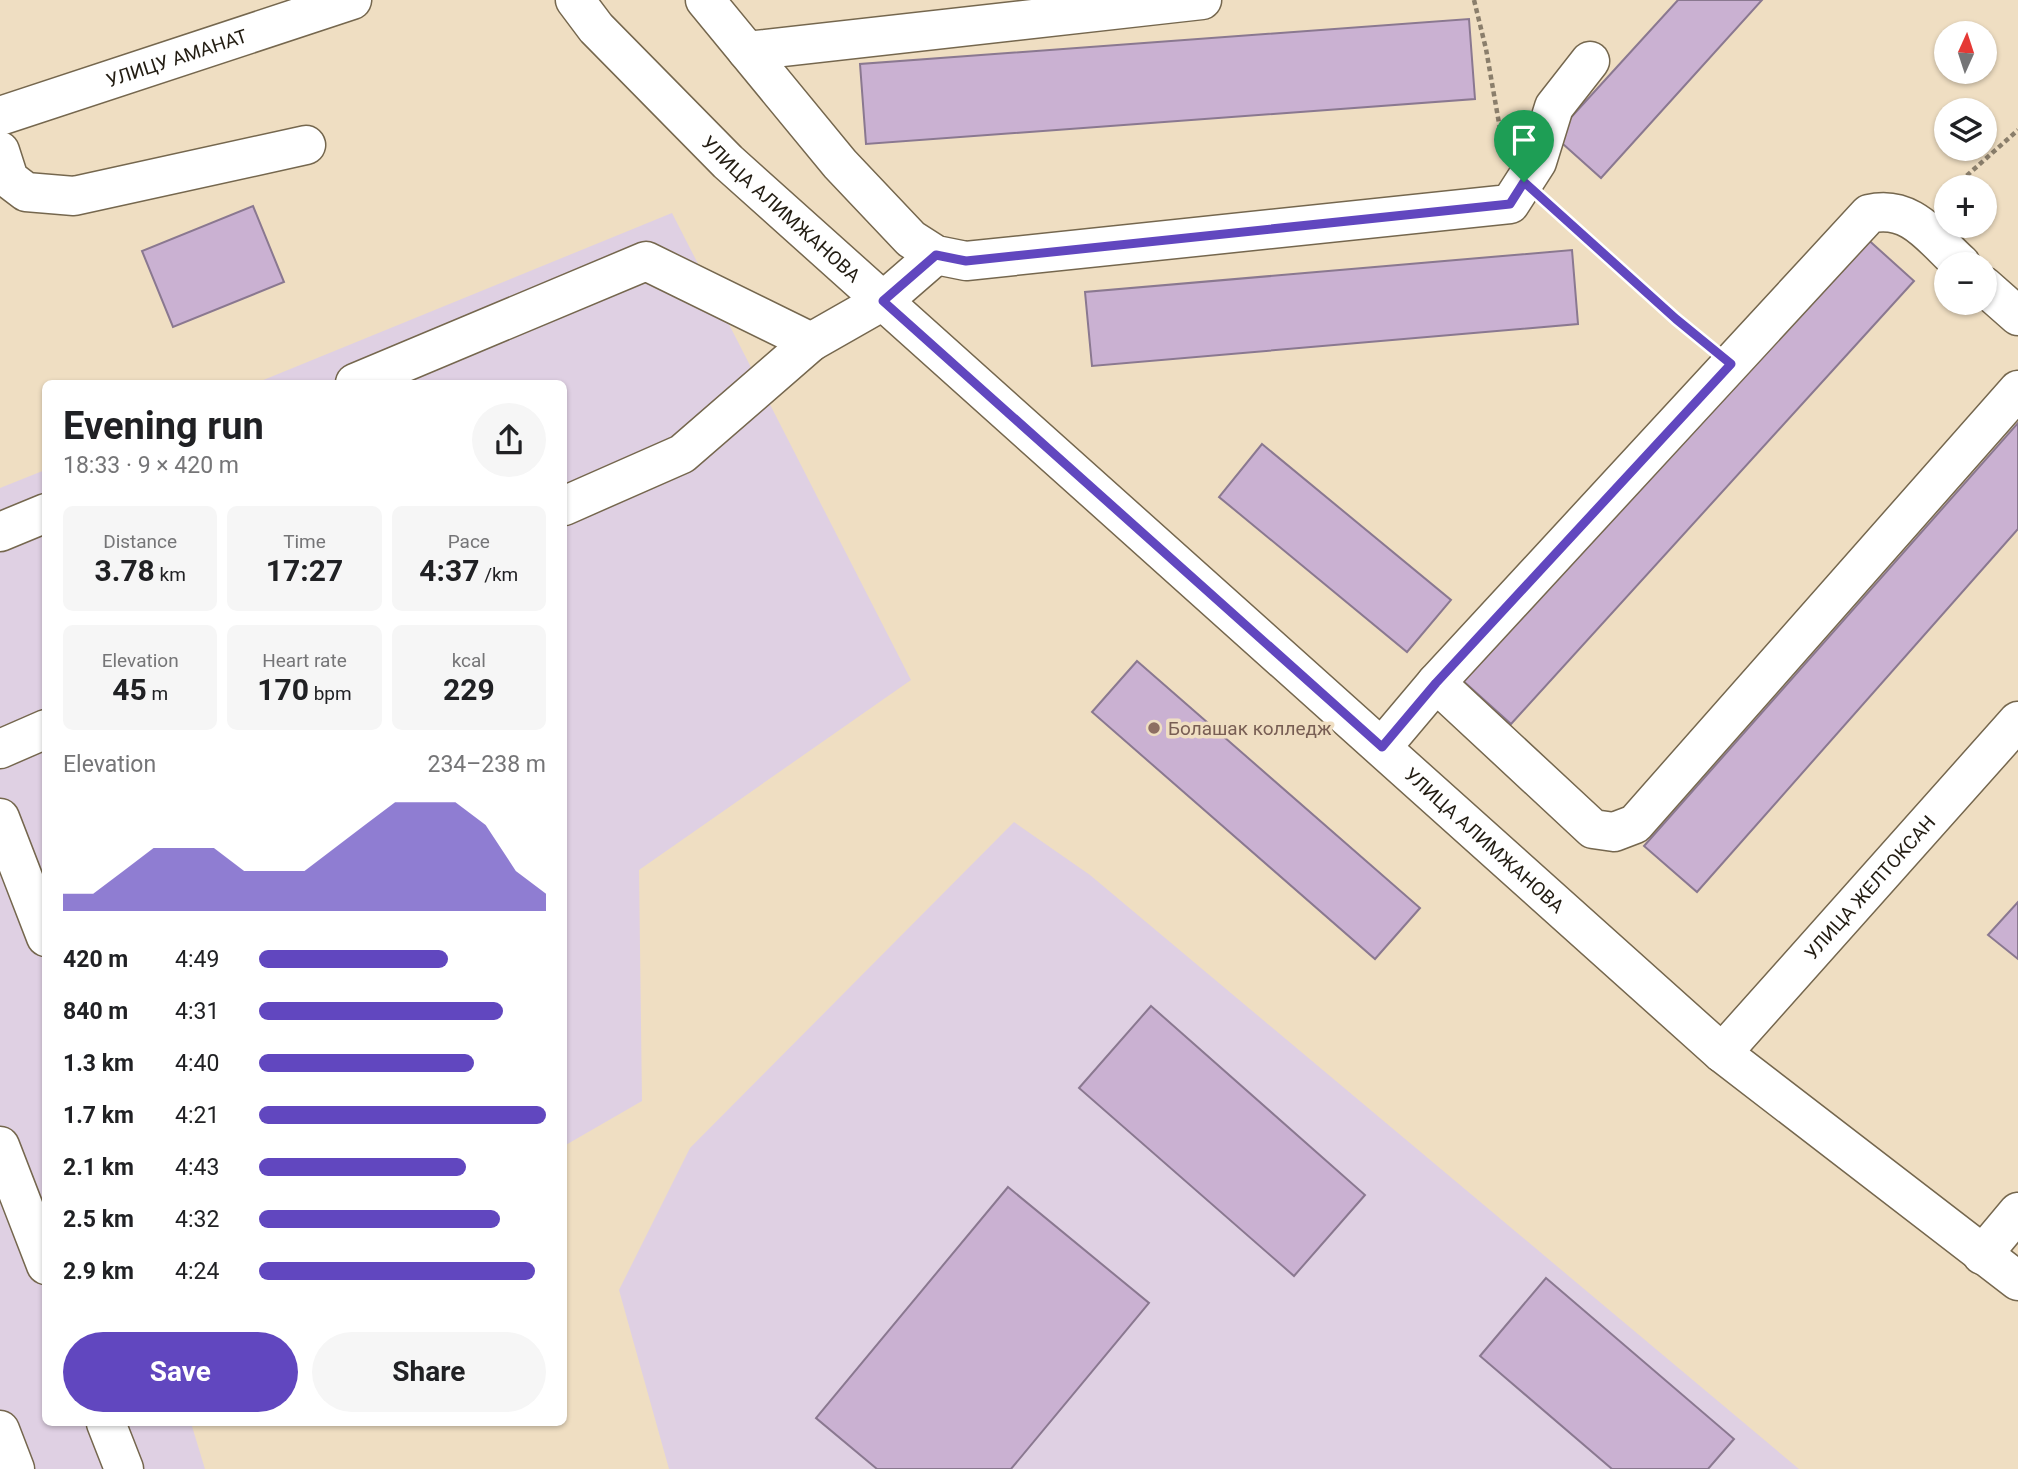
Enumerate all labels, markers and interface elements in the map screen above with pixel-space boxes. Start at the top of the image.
north arrow [1934,21,1997,84]
map controls [1934,21,1997,315]
street label: УЛИЦУ АМАНАТ [103,24,250,92]
button: layers [1934,98,1997,161]
pin [1494,110,1554,182]
icon: arrive [1505,121,1543,159]
street label: УЛИЦА АЛИМЖАНОВА [697,131,865,288]
button: + [1934,175,1997,238]
button: − [1934,252,1997,315]
button: share [472,403,546,477]
text: Evening run [63,404,264,448]
text: 18:33 · 9 × 420 m [63,452,239,479]
text: Distance [103,530,177,553]
text: Time [283,530,326,553]
text: Pace [448,530,490,553]
text: 3.78 [94,553,155,588]
text: 17:27 [266,553,343,588]
text: 4:37 [419,553,479,588]
text: km [155,563,186,586]
text: /km [479,563,518,586]
text: Elevation [102,649,179,672]
text: Heart rate [262,649,347,672]
text: kcal [452,649,486,672]
text: 45 [112,672,147,707]
text: 170 [257,672,309,707]
text: 229 [443,672,495,707]
text: m [147,682,168,705]
text: bpm [309,682,352,705]
place label: Болашак колледж [1168,717,1332,740]
marker: Болашак колледж [1146,720,1162,736]
text: Elevation [63,751,156,778]
text: 234–238 m [427,751,546,778]
street label: УЛИЦА АЛИМЖАНОВА [1400,763,1569,918]
street label: УЛИЦА ЖЕЛТОКСАН [1800,811,1940,964]
text: 420 m [63,946,128,973]
text: 4:49 [175,946,219,973]
text: 840 m [63,998,128,1025]
text: 4:31 [175,998,219,1025]
text: 1.3 km [63,1050,134,1077]
text: 4:40 [175,1050,219,1077]
text: 1.7 km [63,1102,134,1129]
text: 4:21 [175,1102,219,1129]
text: 2.1 km [63,1154,134,1181]
text: 4:43 [175,1154,219,1181]
text: 2.5 km [63,1206,134,1233]
text: 4:32 [175,1206,219,1233]
text: 2.9 km [63,1258,134,1285]
text: 4:24 [175,1258,219,1285]
button: Save [63,1332,298,1412]
button: Share [312,1332,546,1412]

